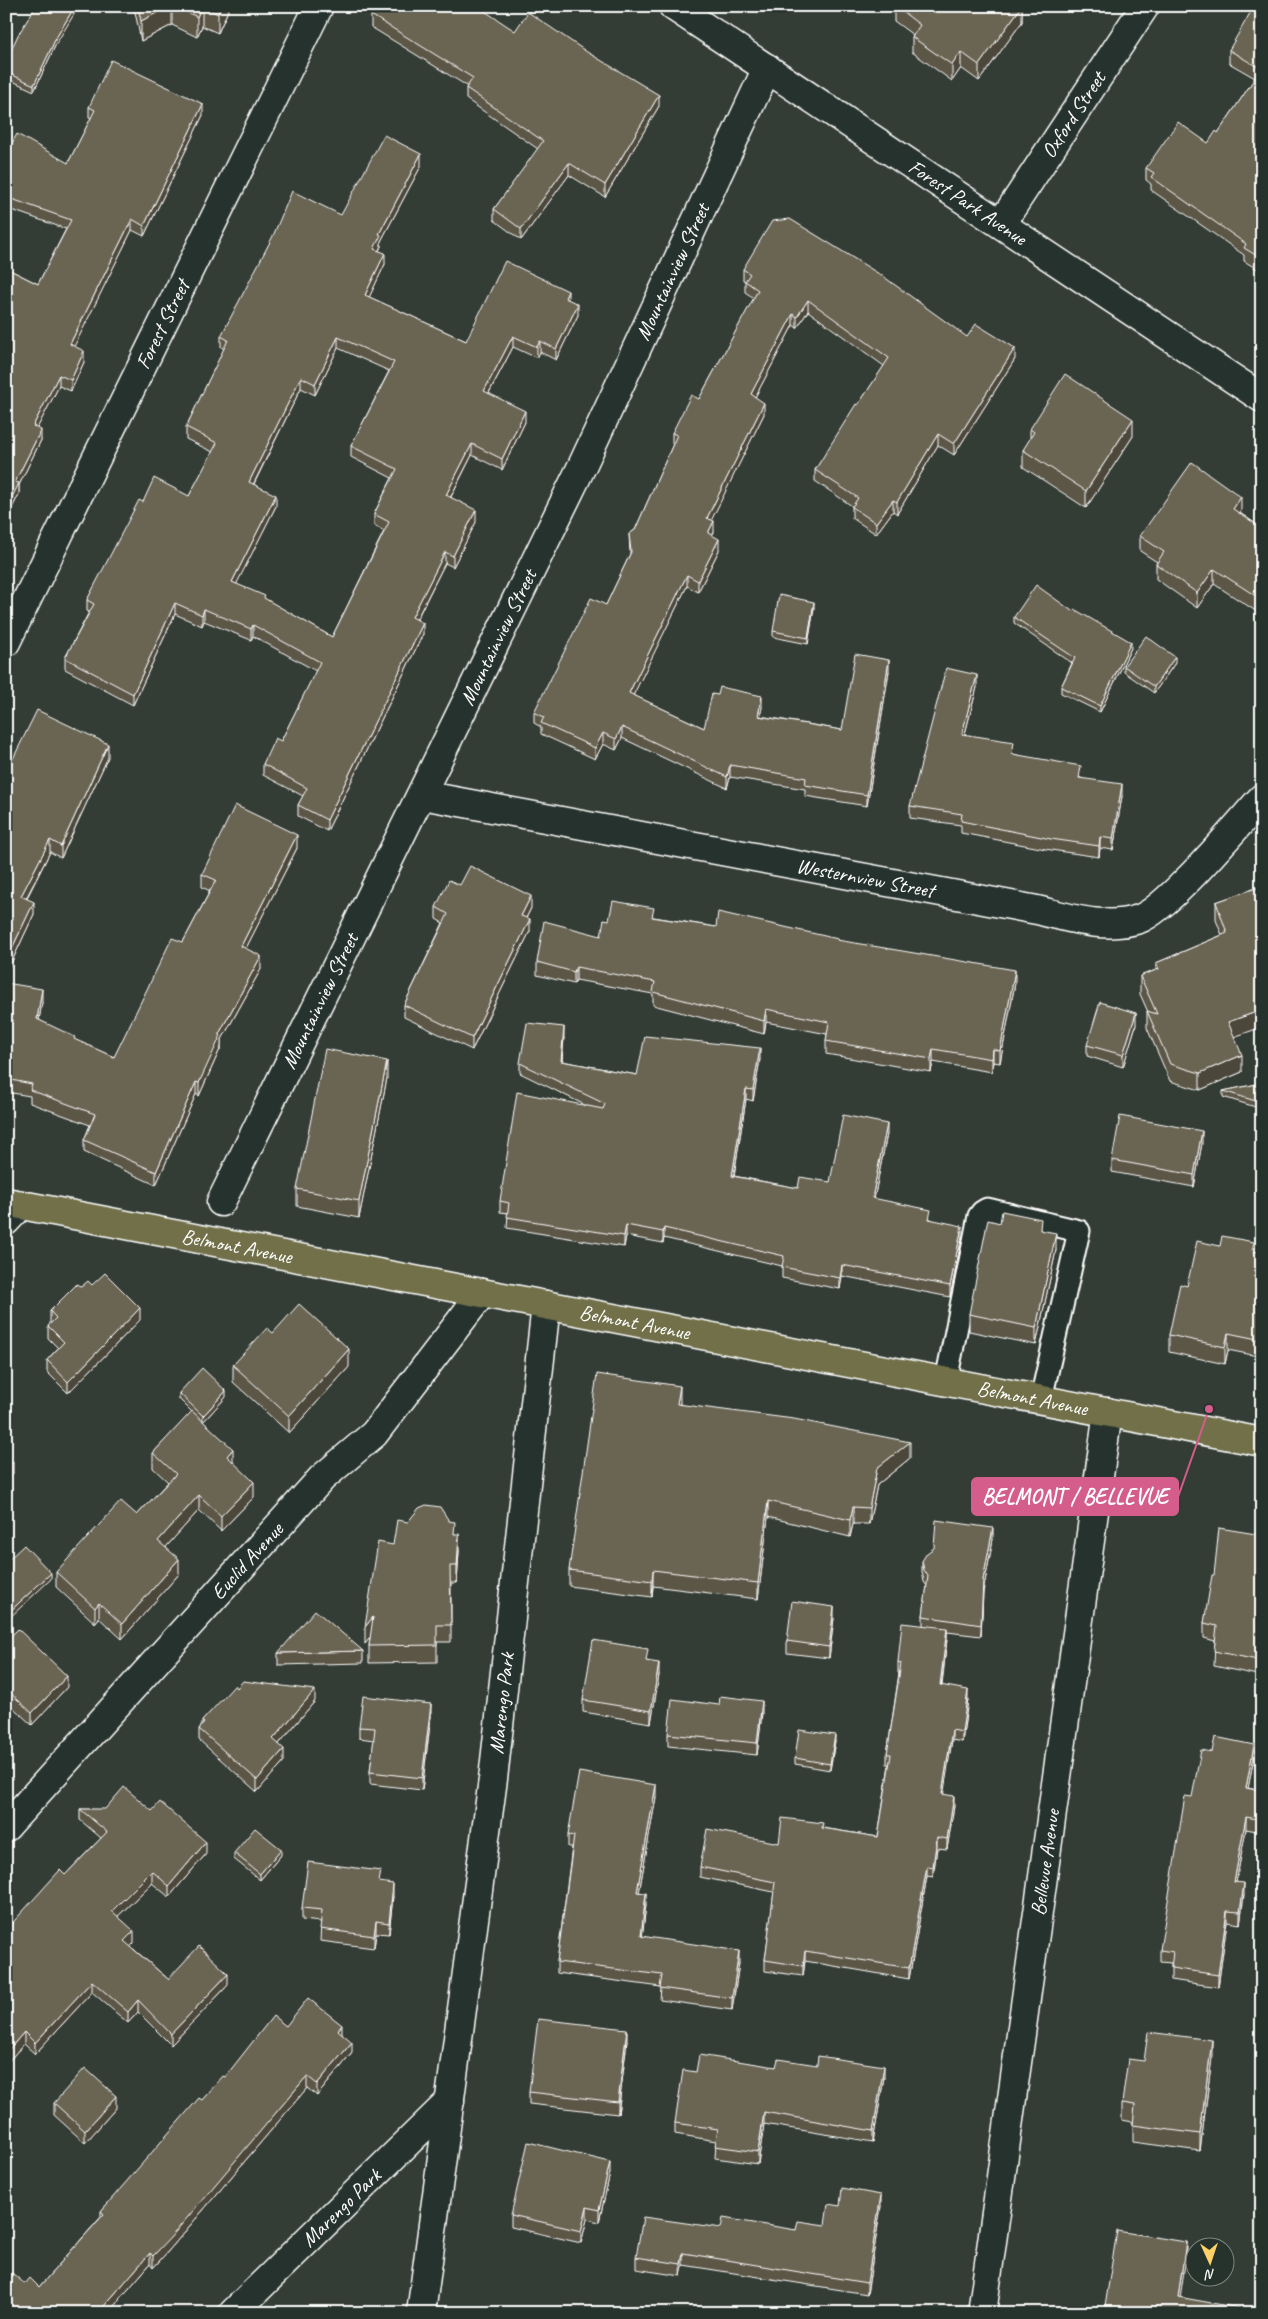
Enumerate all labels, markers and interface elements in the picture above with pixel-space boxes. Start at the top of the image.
street label: Oxford Street [1035,65,1112,163]
street label: Forest Park Avenue [904,154,1033,251]
street label: Mountainview Street [629,197,716,344]
street label: Forest Street [129,273,196,373]
street label: Mountainview Street [454,563,543,709]
street label: Westernview Street [794,852,939,904]
street label: Mountainview Street [275,927,365,1073]
street label: Belmont Avenue [180,1223,295,1270]
street label: Belmont Avenue [577,1299,693,1346]
street label: Belmont Avenue [975,1375,1091,1422]
callout: BELMONT / BELLEVUE [972,1478,1178,1515]
text: BELMONT / BELLEVUE [982,1483,1171,1511]
street label: Euclid Avenue [205,1516,289,1605]
street label: Marengo Park [483,1650,520,1755]
street label: Bellevue Avenue [1025,1806,1066,1917]
street label: Marengo Park [296,2162,387,2252]
north arrow [1186,2236,1236,2286]
text: N [1204,2266,1215,2283]

